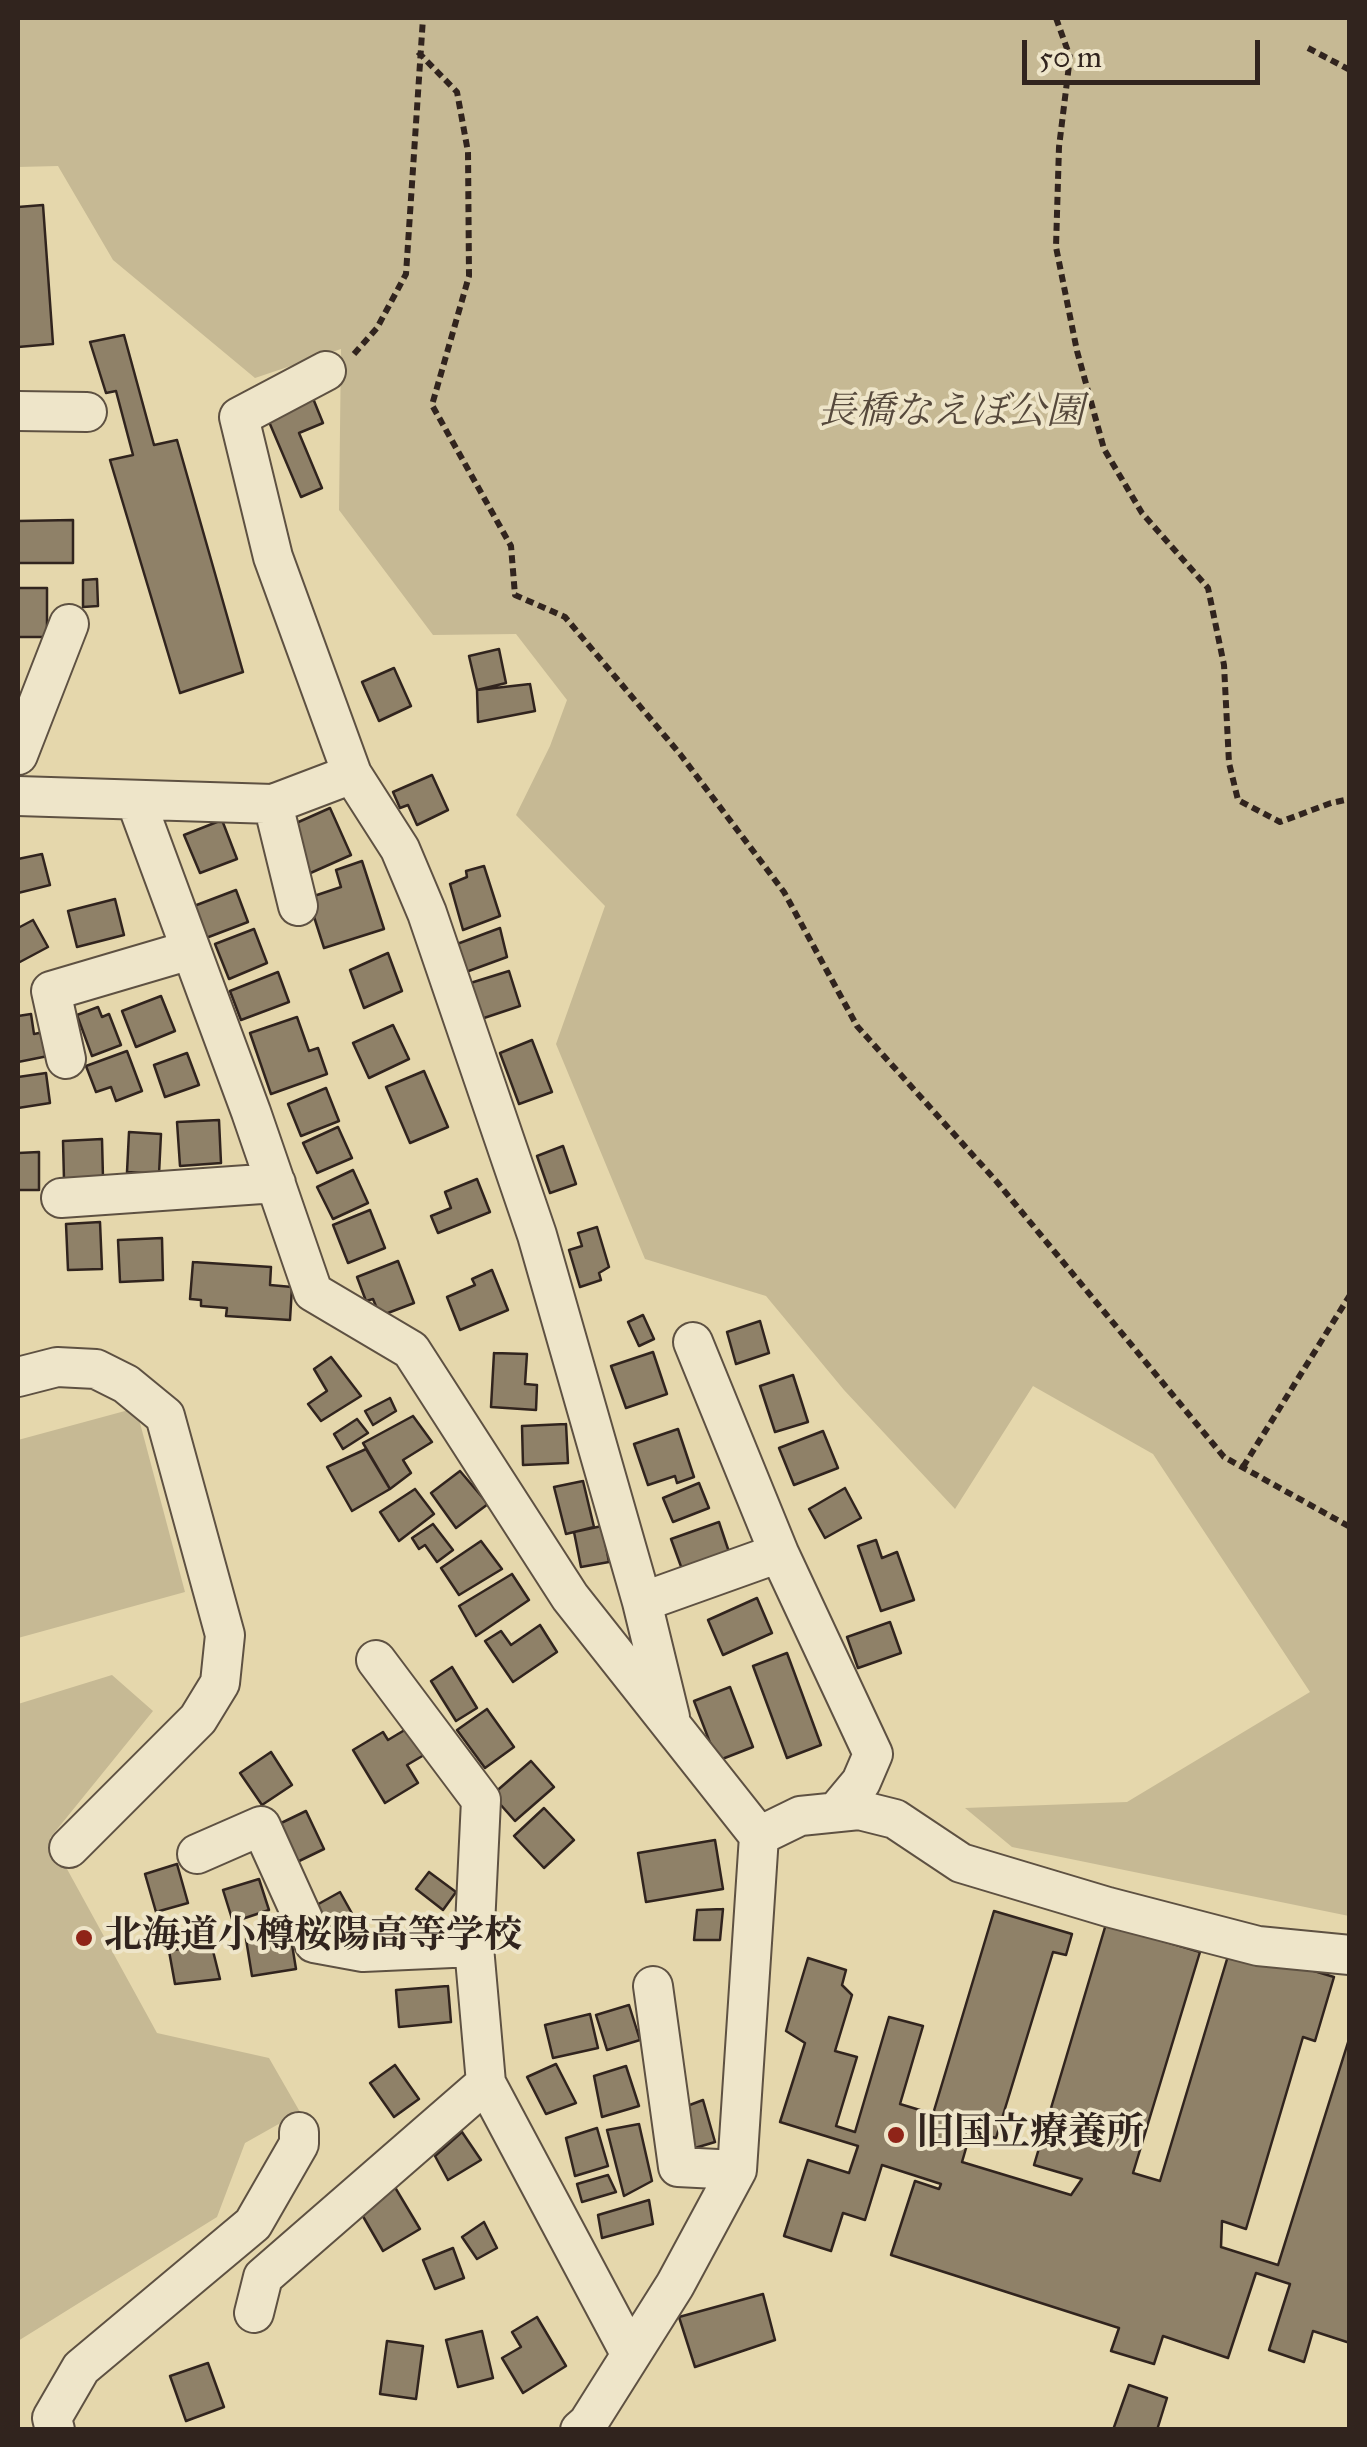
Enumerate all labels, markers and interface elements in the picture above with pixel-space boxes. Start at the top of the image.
scale bar [1027,20,1264,82]
text: 50 m [1039,39,1102,75]
park label: 長橋なえぼ公園 [818,391,1084,437]
place label: 北海道小樽桜陽高等学校 [104,1915,522,1961]
marker: 北海道小樽桜陽高等学校 [73,1927,95,1949]
place label: 旧国立療養所 [916,2112,1144,2158]
marker: 旧国立療養所 [885,2124,907,2146]

